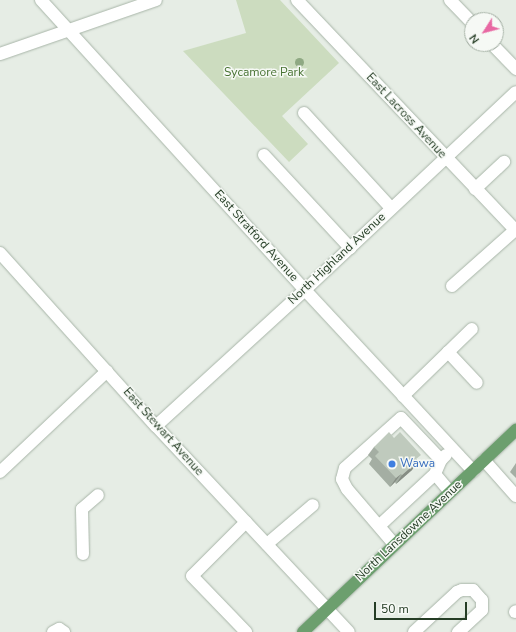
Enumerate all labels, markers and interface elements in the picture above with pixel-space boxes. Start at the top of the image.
north arrow [464,12,504,52]
text: N [466,31,483,47]
park label: Sycamore Park [224,66,304,80]
street label: East Lacross Avenue [363,70,449,162]
street label: East Stratford Avenue [211,187,301,285]
street label: North Highland Avenue [285,210,389,308]
street label: East Stewart Avenue [120,385,206,479]
place label: Wawa [400,457,435,471]
marker: Wawa [387,459,397,469]
street label: North Lansdowne Avenue [353,478,465,584]
scale bar [376,594,469,620]
text: 50 m [381,601,409,617]

